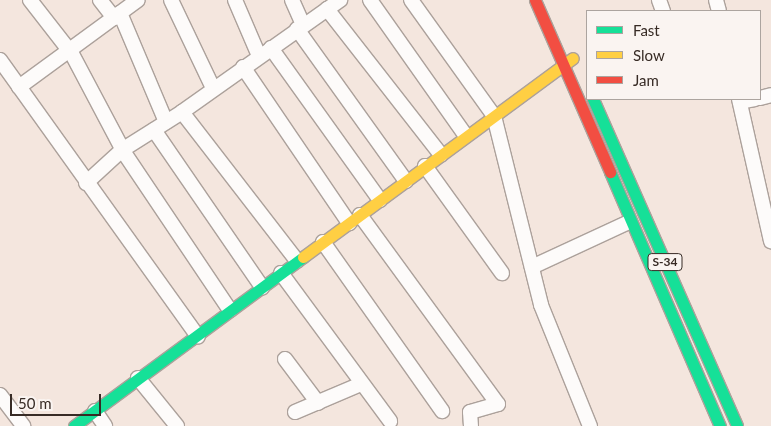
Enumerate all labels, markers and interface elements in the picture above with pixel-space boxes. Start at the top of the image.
legend [586,10,761,100]
text: Fast [633,21,660,39]
text: Slow [633,46,665,64]
text: Jam [633,71,659,89]
road number: S-34 [648,252,682,272]
scale bar [12,384,104,416]
text: 50 m [18,394,52,412]

